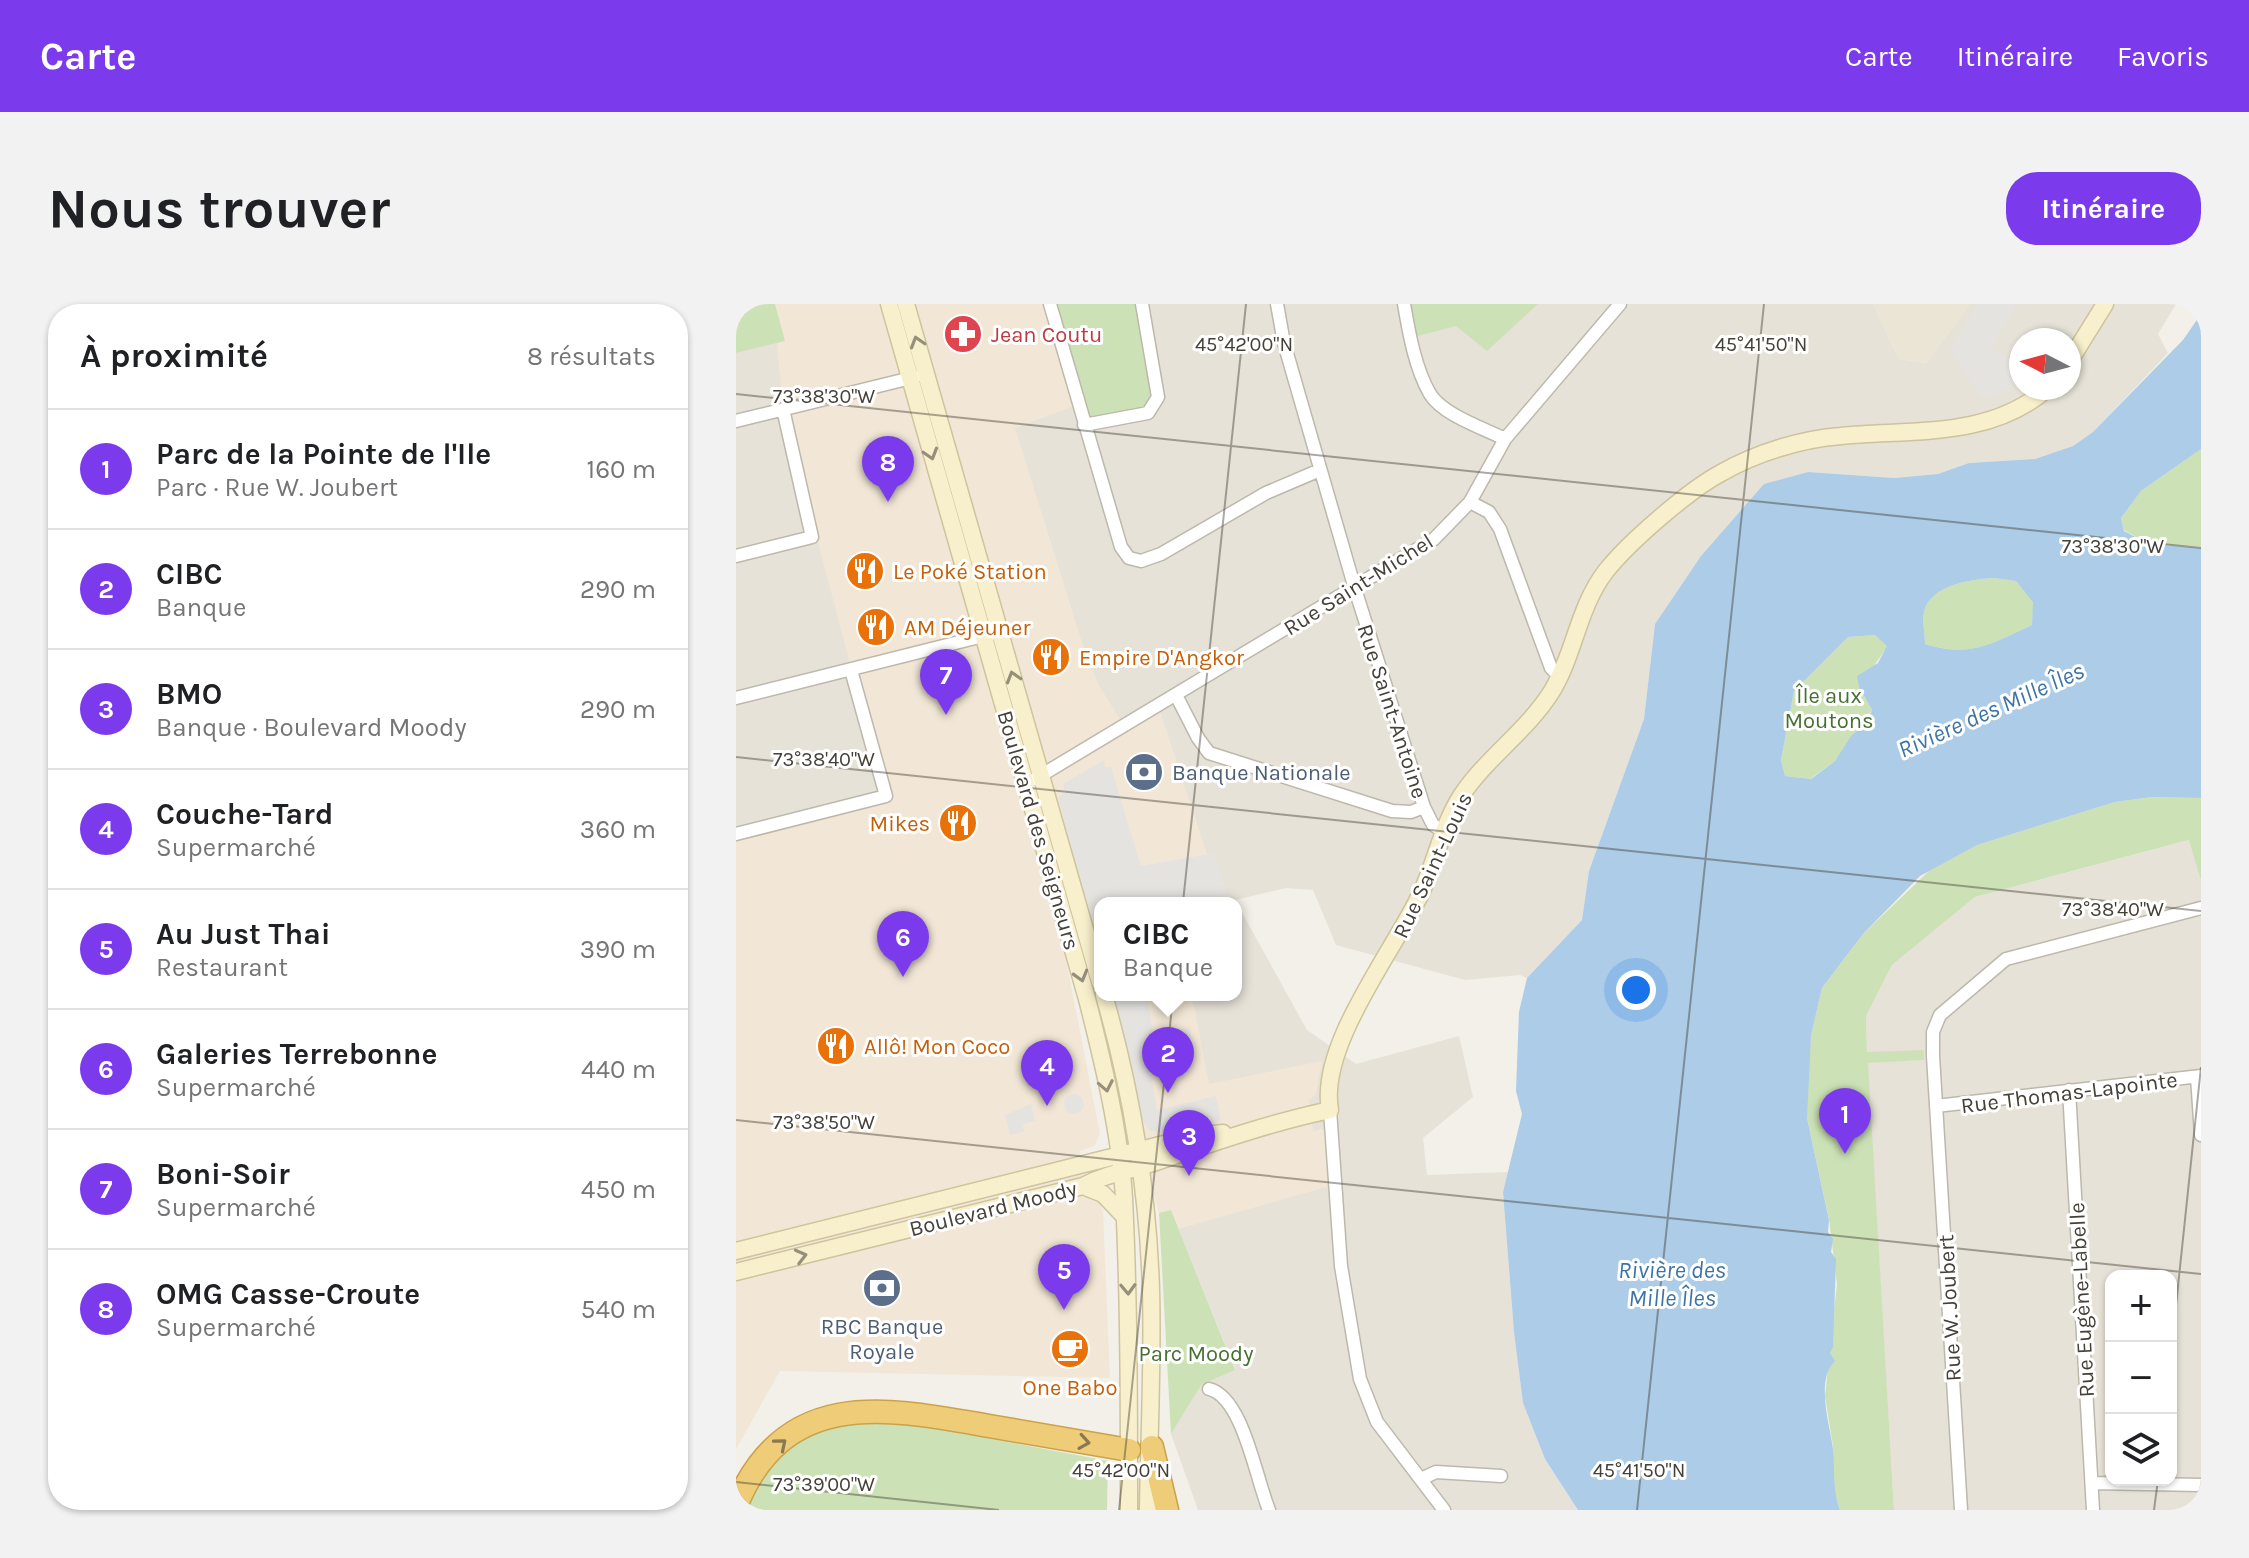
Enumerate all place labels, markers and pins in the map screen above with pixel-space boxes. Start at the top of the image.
pharmacy icon: Jean Coutu [942,313,984,355]
place label: Jean Coutu [991,322,1102,348]
pin: 8 [862,436,914,502]
restaurant icon: Le Poké Station [844,550,886,592]
place label: Le Poké Station [893,559,1047,585]
restaurant icon: AM Déjeuner [855,606,897,648]
place label: AM Déjeuner [904,615,1030,641]
restaurant icon: Empire D'Angkor [1030,636,1072,678]
place label: Empire D'Angkor [1079,645,1244,671]
pin: 7 [920,649,972,715]
bank icon: Banque Nationale [1123,751,1165,793]
place label: Banque Nationale [1172,760,1351,786]
restaurant icon: Mikes [937,802,979,844]
place label: Mikes [870,811,930,837]
pin: 6 [877,911,929,977]
restaurant icon: Allô! Mon Coco [815,1025,857,1067]
pin: 2 [1142,1027,1194,1093]
place label: Allô! Mon Coco [864,1034,1010,1060]
pin: 4 [1021,1040,1073,1106]
pin: 1 [1819,1088,1871,1154]
pin: 3 [1163,1110,1215,1176]
pin: 5 [1038,1244,1090,1310]
bank icon: RBC Banque Royale [861,1267,903,1309]
place label: RBC Banque Royale [821,1314,943,1365]
cafe icon: One Babo [1049,1328,1091,1370]
place label: One Babo [1023,1375,1117,1401]

